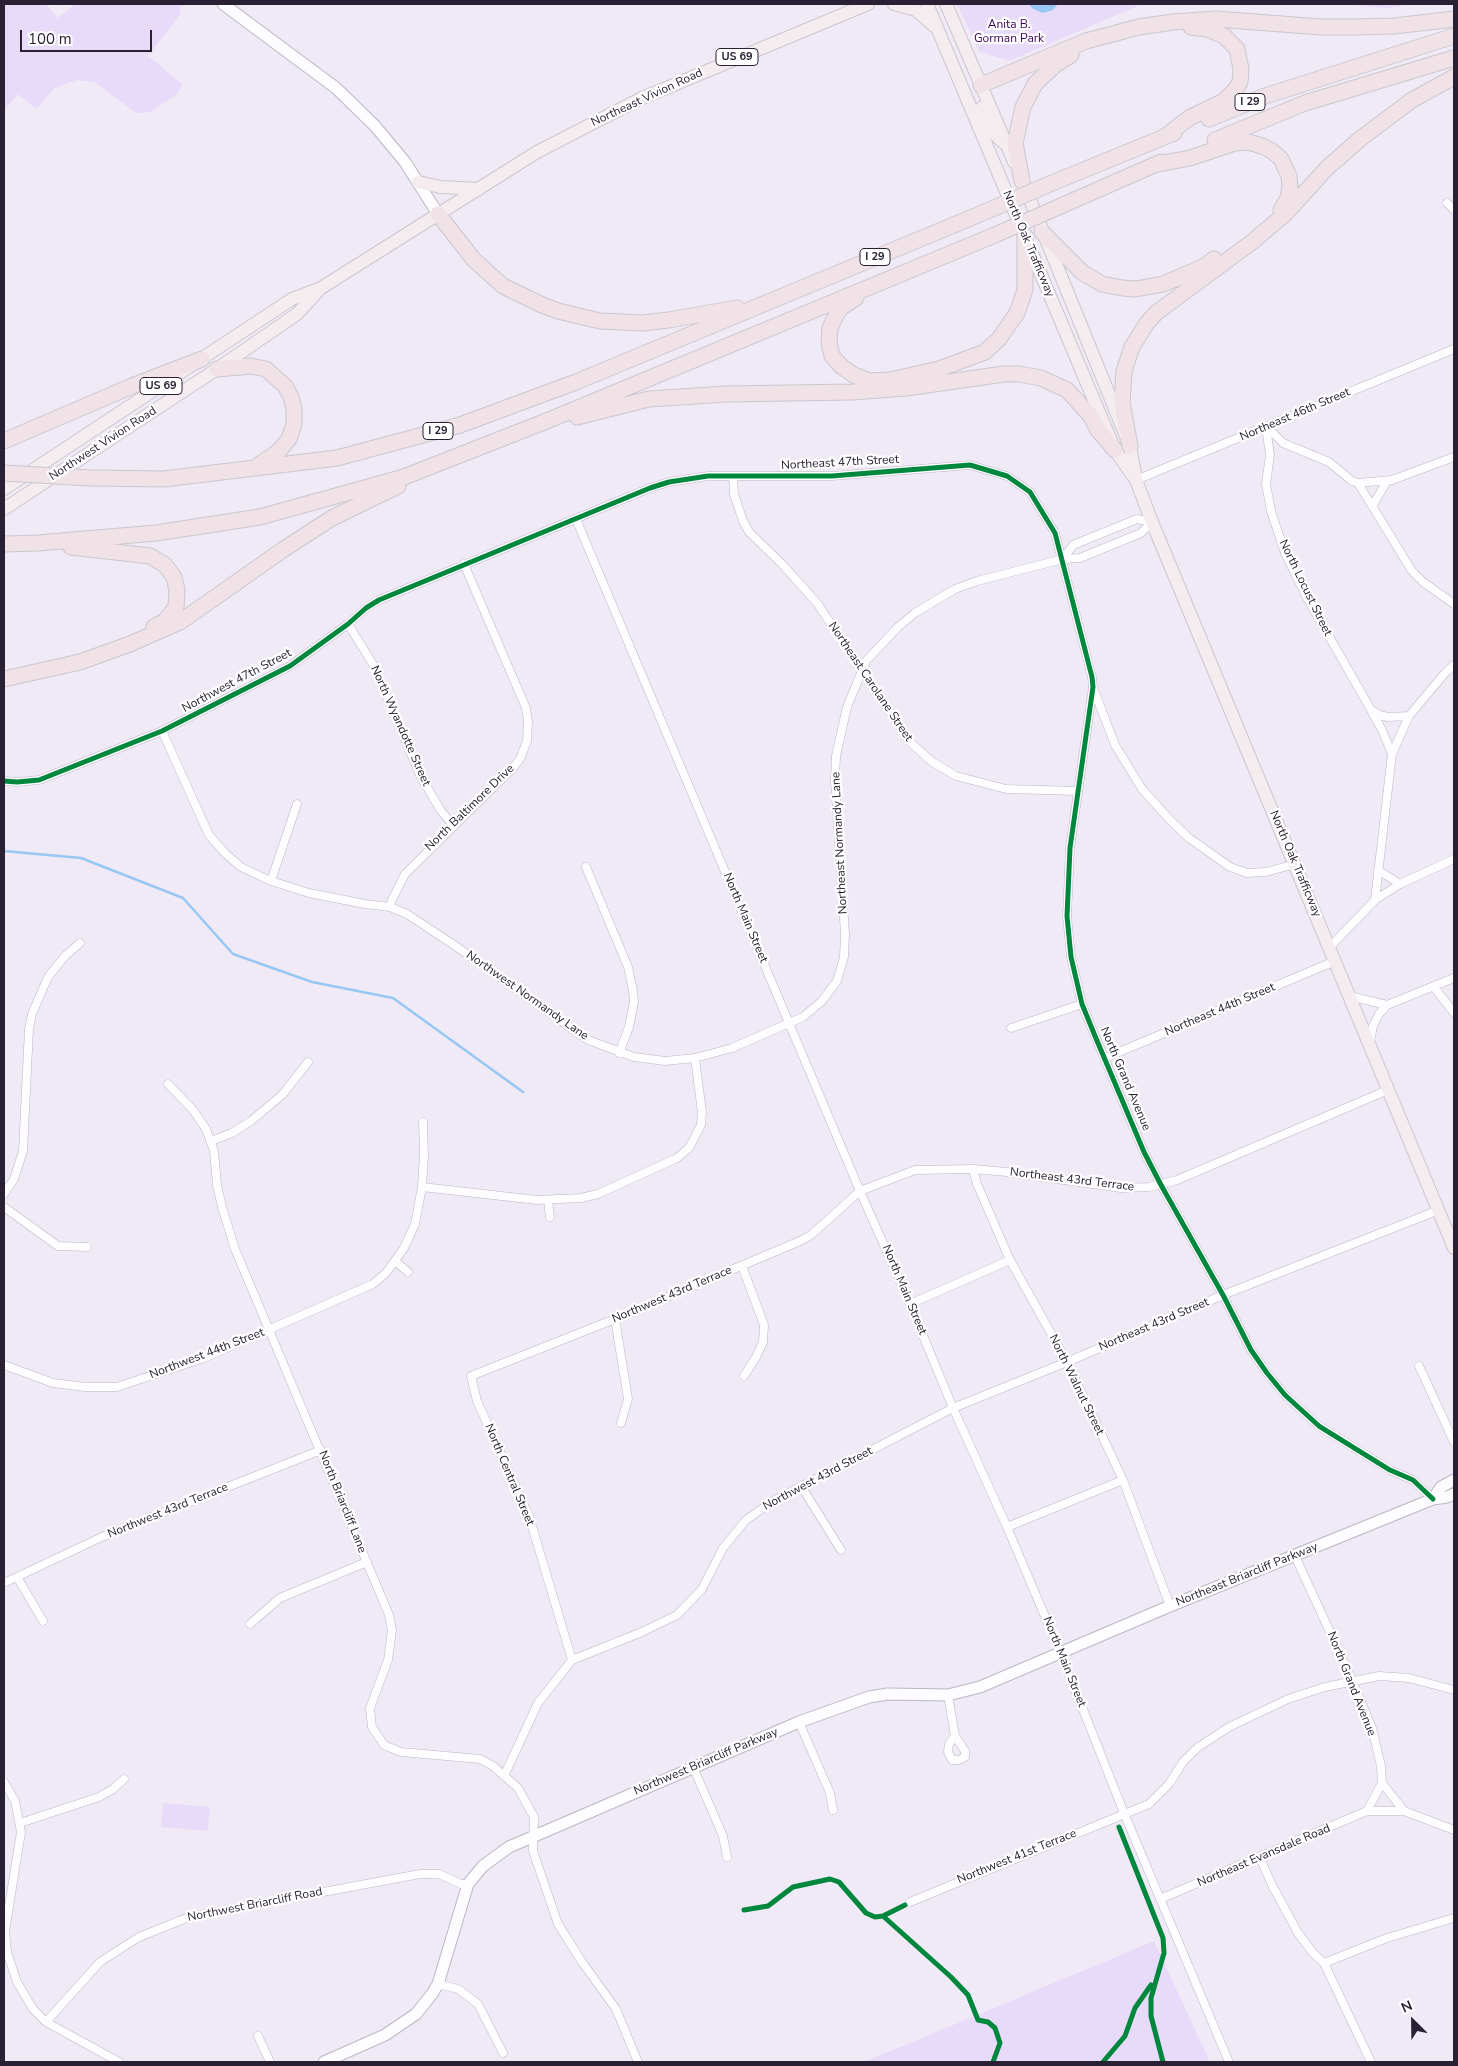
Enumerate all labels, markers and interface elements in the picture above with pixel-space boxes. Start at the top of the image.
park label: Anita B. Gorman Park [974,18,1044,46]
scale bar [22,20,155,52]
text: 100 m [28,29,72,49]
road number: US 69 [716,48,758,66]
street label: Northeast Vivion Road [589,66,705,130]
road number: I 29 [1235,94,1265,110]
street label: North Oak Trafficway [999,189,1057,299]
road number: I 29 [860,248,890,266]
road number: US 69 [140,378,182,394]
street label: Northeast 46th Street [1238,385,1352,445]
street label: Northwest Vivion Road [47,404,159,484]
road number: I 29 [423,422,453,440]
street label: Northeast 47th Street [781,453,899,473]
street label: North Locust Street [1275,537,1335,639]
street label: Northeast Carolane Street [825,620,915,744]
street label: Northwest 47th Street [180,646,294,716]
street label: North Wyandotte Street [367,664,433,788]
street label: North Baltimore Drive [422,762,518,854]
street label: Northeast Normandy Lane [829,771,851,915]
street label: North Oak Trafficway [1266,809,1324,919]
street label: North Main Street [720,871,770,965]
street label: Northwest Normandy Lane [463,948,591,1044]
street label: Northeast 44th Street [1163,980,1277,1040]
street label: North Grand Avenue [1097,1025,1153,1133]
street label: Northeast 43rd Terrace [1009,1165,1135,1195]
street label: North Main Street [879,1243,929,1337]
street label: Northwest 43rd Terrace [610,1263,734,1327]
street label: Northeast 43rd Street [1097,1295,1211,1355]
street label: Northwest 44th Street [148,1325,266,1383]
street label: North Walnut Street [1045,1332,1107,1438]
street label: North Central Street [481,1422,537,1528]
street label: Northwest 43rd Street [761,1444,875,1514]
street label: North Briarcliff Lane [315,1449,369,1555]
street label: Northwest 43rd Terrace [106,1480,230,1542]
street label: Northeast Briarcliff Parkway [1174,1540,1320,1610]
street label: North Main Street [1039,1615,1089,1709]
street label: North Grand Avenue [1323,1630,1379,1738]
street label: Northwest Briarcliff Parkway [632,1725,780,1799]
street label: Northeast Evansdale Road [1195,1821,1333,1891]
street label: Northwest 41st Terrace [955,1826,1079,1888]
street label: Northwest Briarcliff Road [186,1885,324,1925]
north arrow [1388,1996,1438,2046]
text: N [1398,1996,1415,2018]

